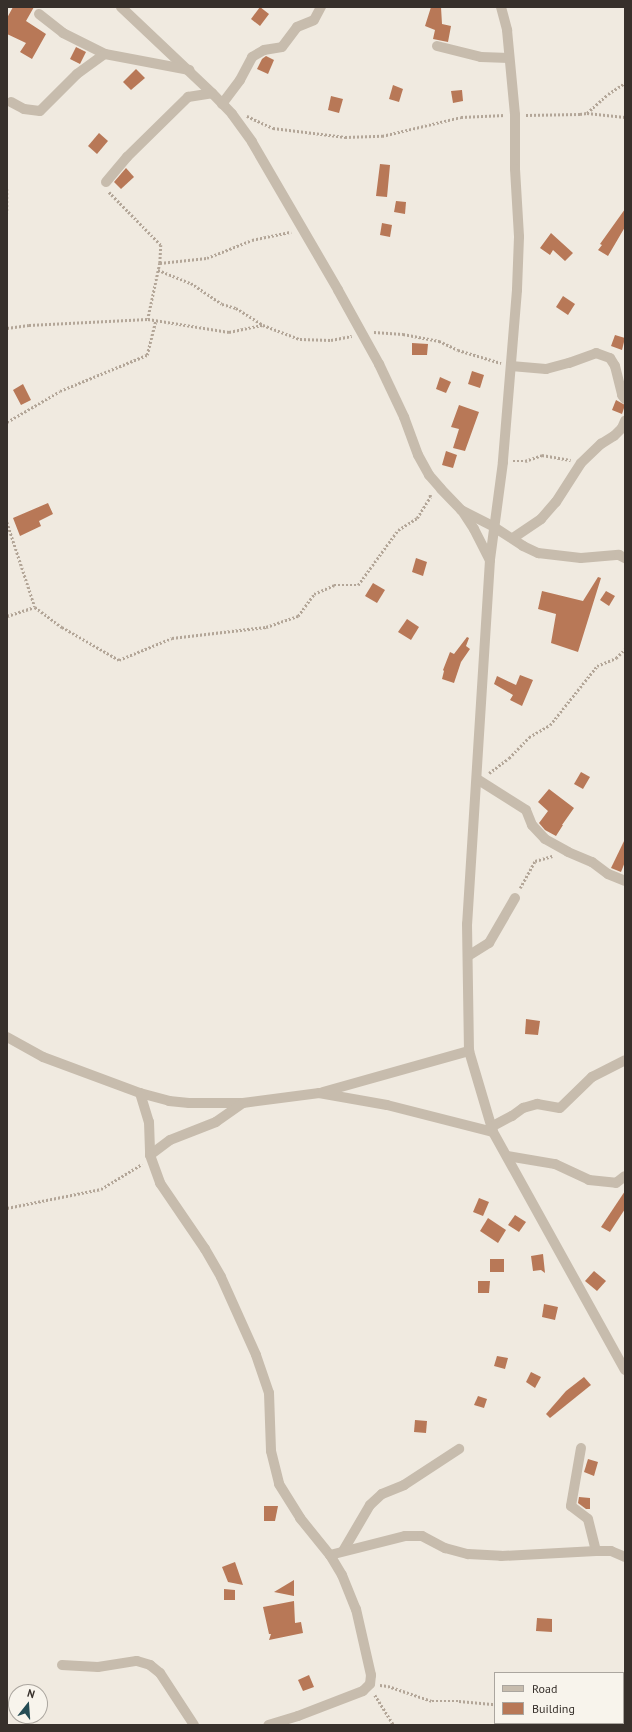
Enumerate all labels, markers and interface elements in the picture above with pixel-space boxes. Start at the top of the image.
legend [494,1672,624,1724]
text: Road [532,1681,557,1696]
north arrow [8,1684,48,1724]
text: N [26,1686,37,1701]
text: Building [532,1701,575,1716]

